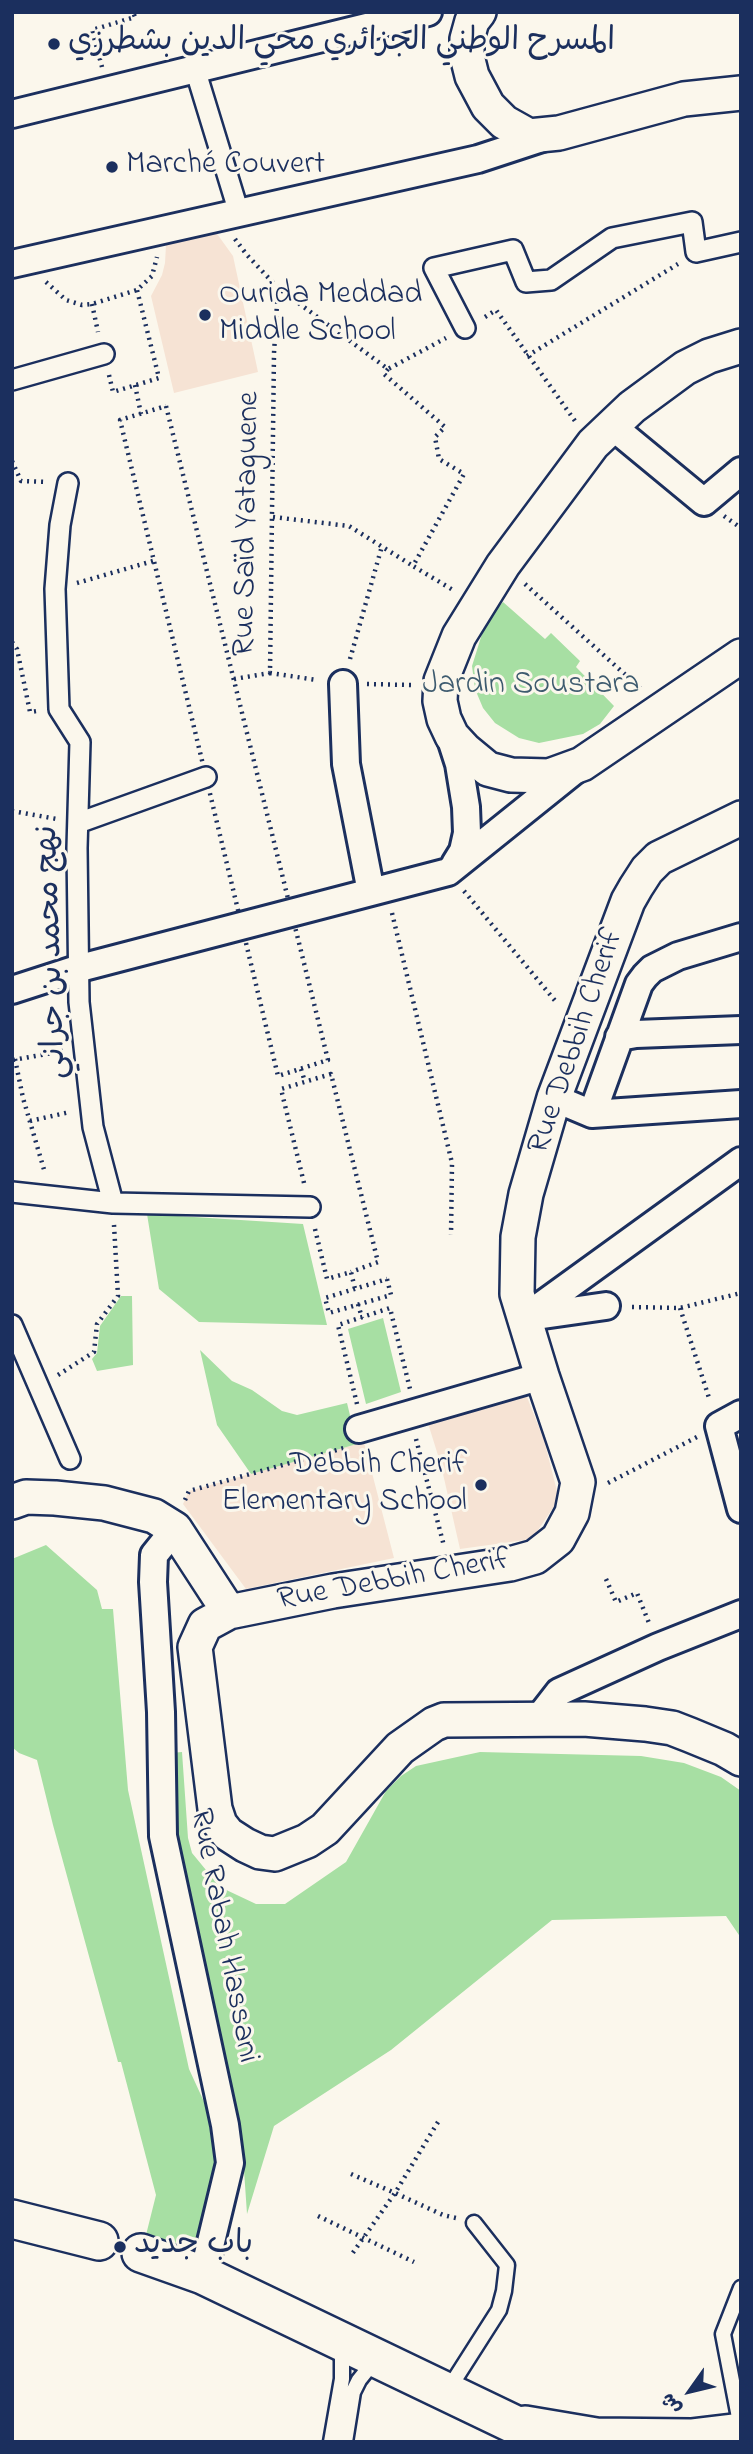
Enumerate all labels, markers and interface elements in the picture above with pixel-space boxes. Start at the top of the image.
place label: المسرح الوطني الجزائري محي الدين بشطرزي [68,25,615,63]
marker: المسرح الوطني الجزائري محي الدين بشطرزي [46,36,62,52]
place label: Marché Couvert [126,148,325,186]
marker: Marché Couvert [104,159,120,175]
place label: Ourida Meddad Middle School [219,278,422,353]
marker: Ourida Meddad Middle School [197,307,213,323]
street label: Rue Saïd Yataguene [227,391,271,657]
park label: Jardin Soustara [422,668,640,706]
street label: نهج محمد بن جراني [30,824,78,1080]
street label: Rue Debbih Cherif [522,924,634,1160]
place label: Debbih Cherif Elementary School [222,1448,467,1523]
marker: Debbih Cherif Elementary School [473,1477,489,1493]
street label: Rue Debbih Cherif [275,1543,513,1621]
street label: Rue Rabah Hassani [179,1806,265,2066]
place label: باب جديد [134,2228,253,2266]
marker: باب جديد [112,2239,128,2255]
north arrow [655,2356,725,2426]
text: ش [655,2387,689,2419]

